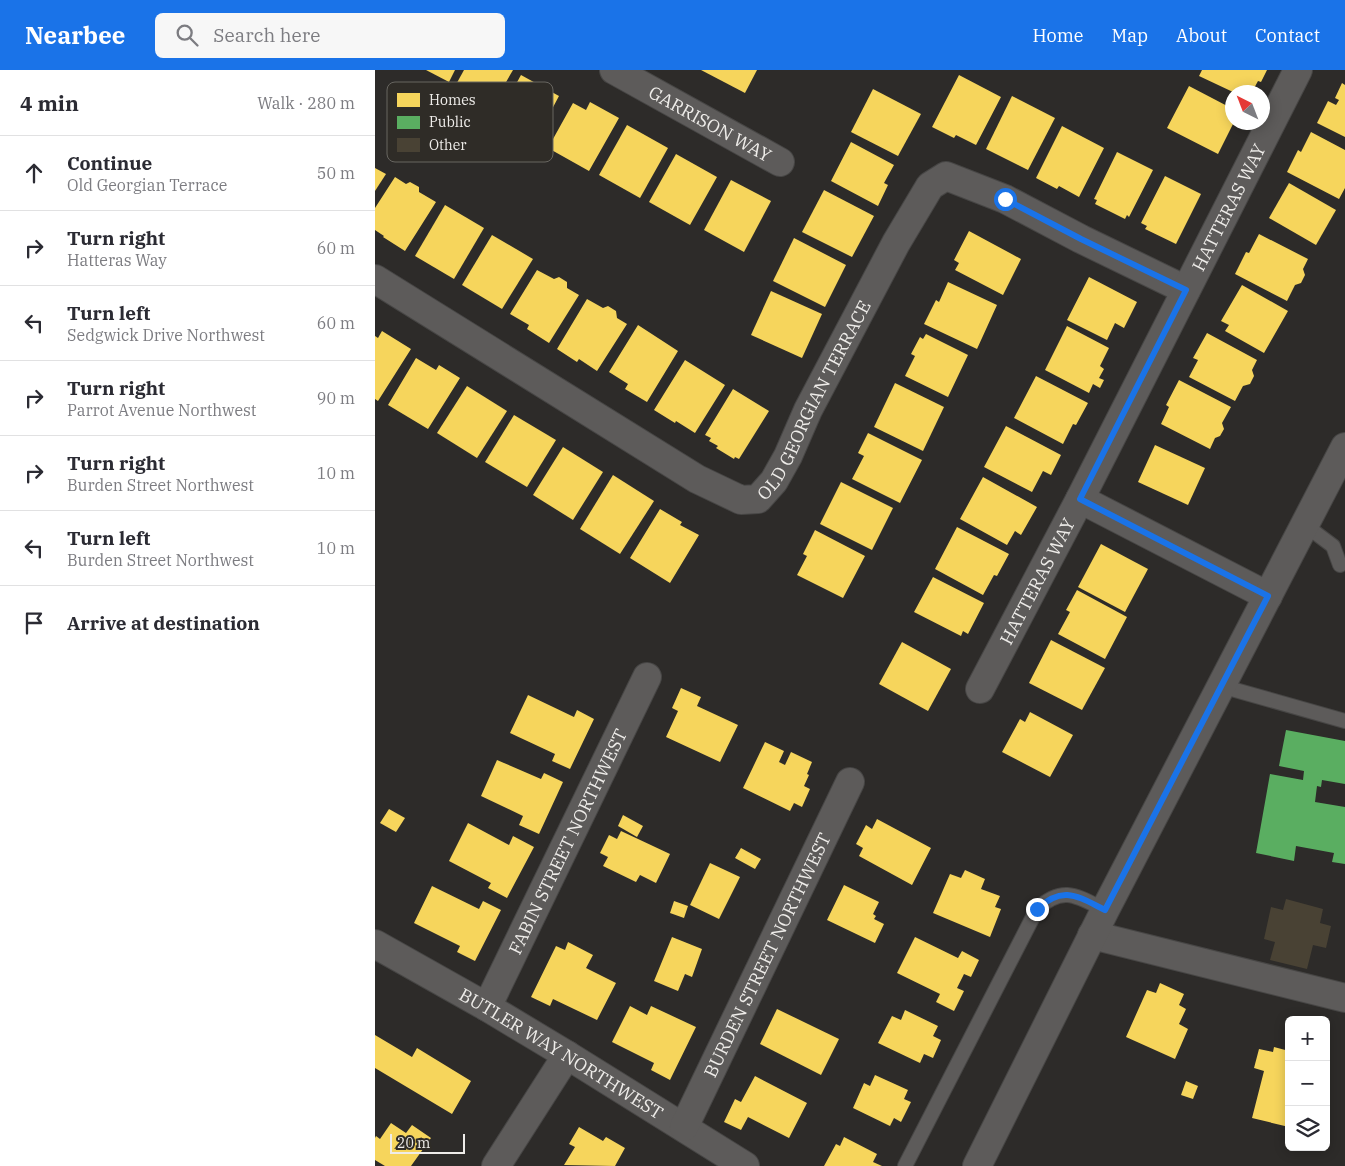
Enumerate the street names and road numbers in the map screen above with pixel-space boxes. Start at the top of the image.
street label: GARRISON WAY [645,80,776,167]
street label: HATTERAS WAY [1186,139,1270,275]
street label: OLD GEORGIAN TERRACE [751,296,875,504]
street label: HATTERAS WAY [994,513,1080,648]
street label: FABIN STREET NORTHWEST [503,725,632,958]
street label: BURDEN STREET NORTHWEST [698,829,836,1081]
street label: BUTLER WAY NORTHWEST [455,982,668,1124]

